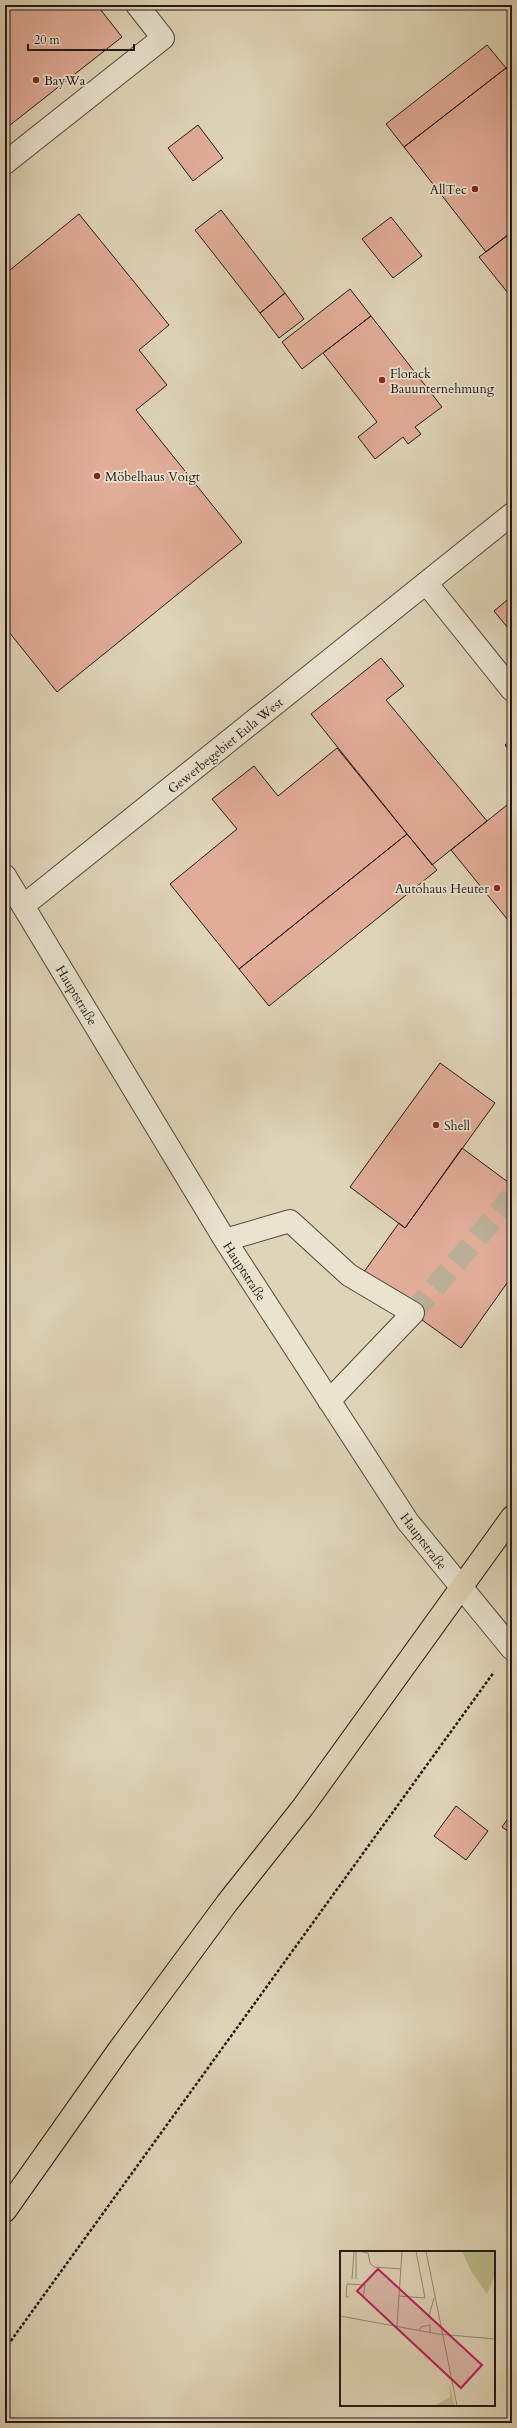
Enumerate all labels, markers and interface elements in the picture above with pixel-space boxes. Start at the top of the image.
scale bar [28,26,134,52]
text: 20 m [34,32,61,48]
place label: BayWa [44,72,86,90]
marker: BayWa [31,75,41,85]
place label: AllTec [430,181,467,199]
marker: AllTec [470,184,480,194]
place label: Florack Bauunternehmung [390,365,495,398]
marker: Florack Bauunternehmung [377,375,387,385]
place label: Möbelhaus Voigt [105,468,200,486]
marker: Möbelhaus Voigt [92,471,102,481]
street label: Gewerbegebiet Eula West [164,694,287,798]
place label: Autohaus Heuter [395,880,489,898]
marker: Autohaus Heuter [492,883,502,893]
street label: Hauptstraße [51,962,101,1029]
place label: Shell [444,1117,471,1135]
marker: Shell [431,1120,441,1130]
street label: Hauptstraße [218,1239,270,1305]
street label: Hauptstraße [396,1509,451,1574]
inset map [340,2251,495,2406]

